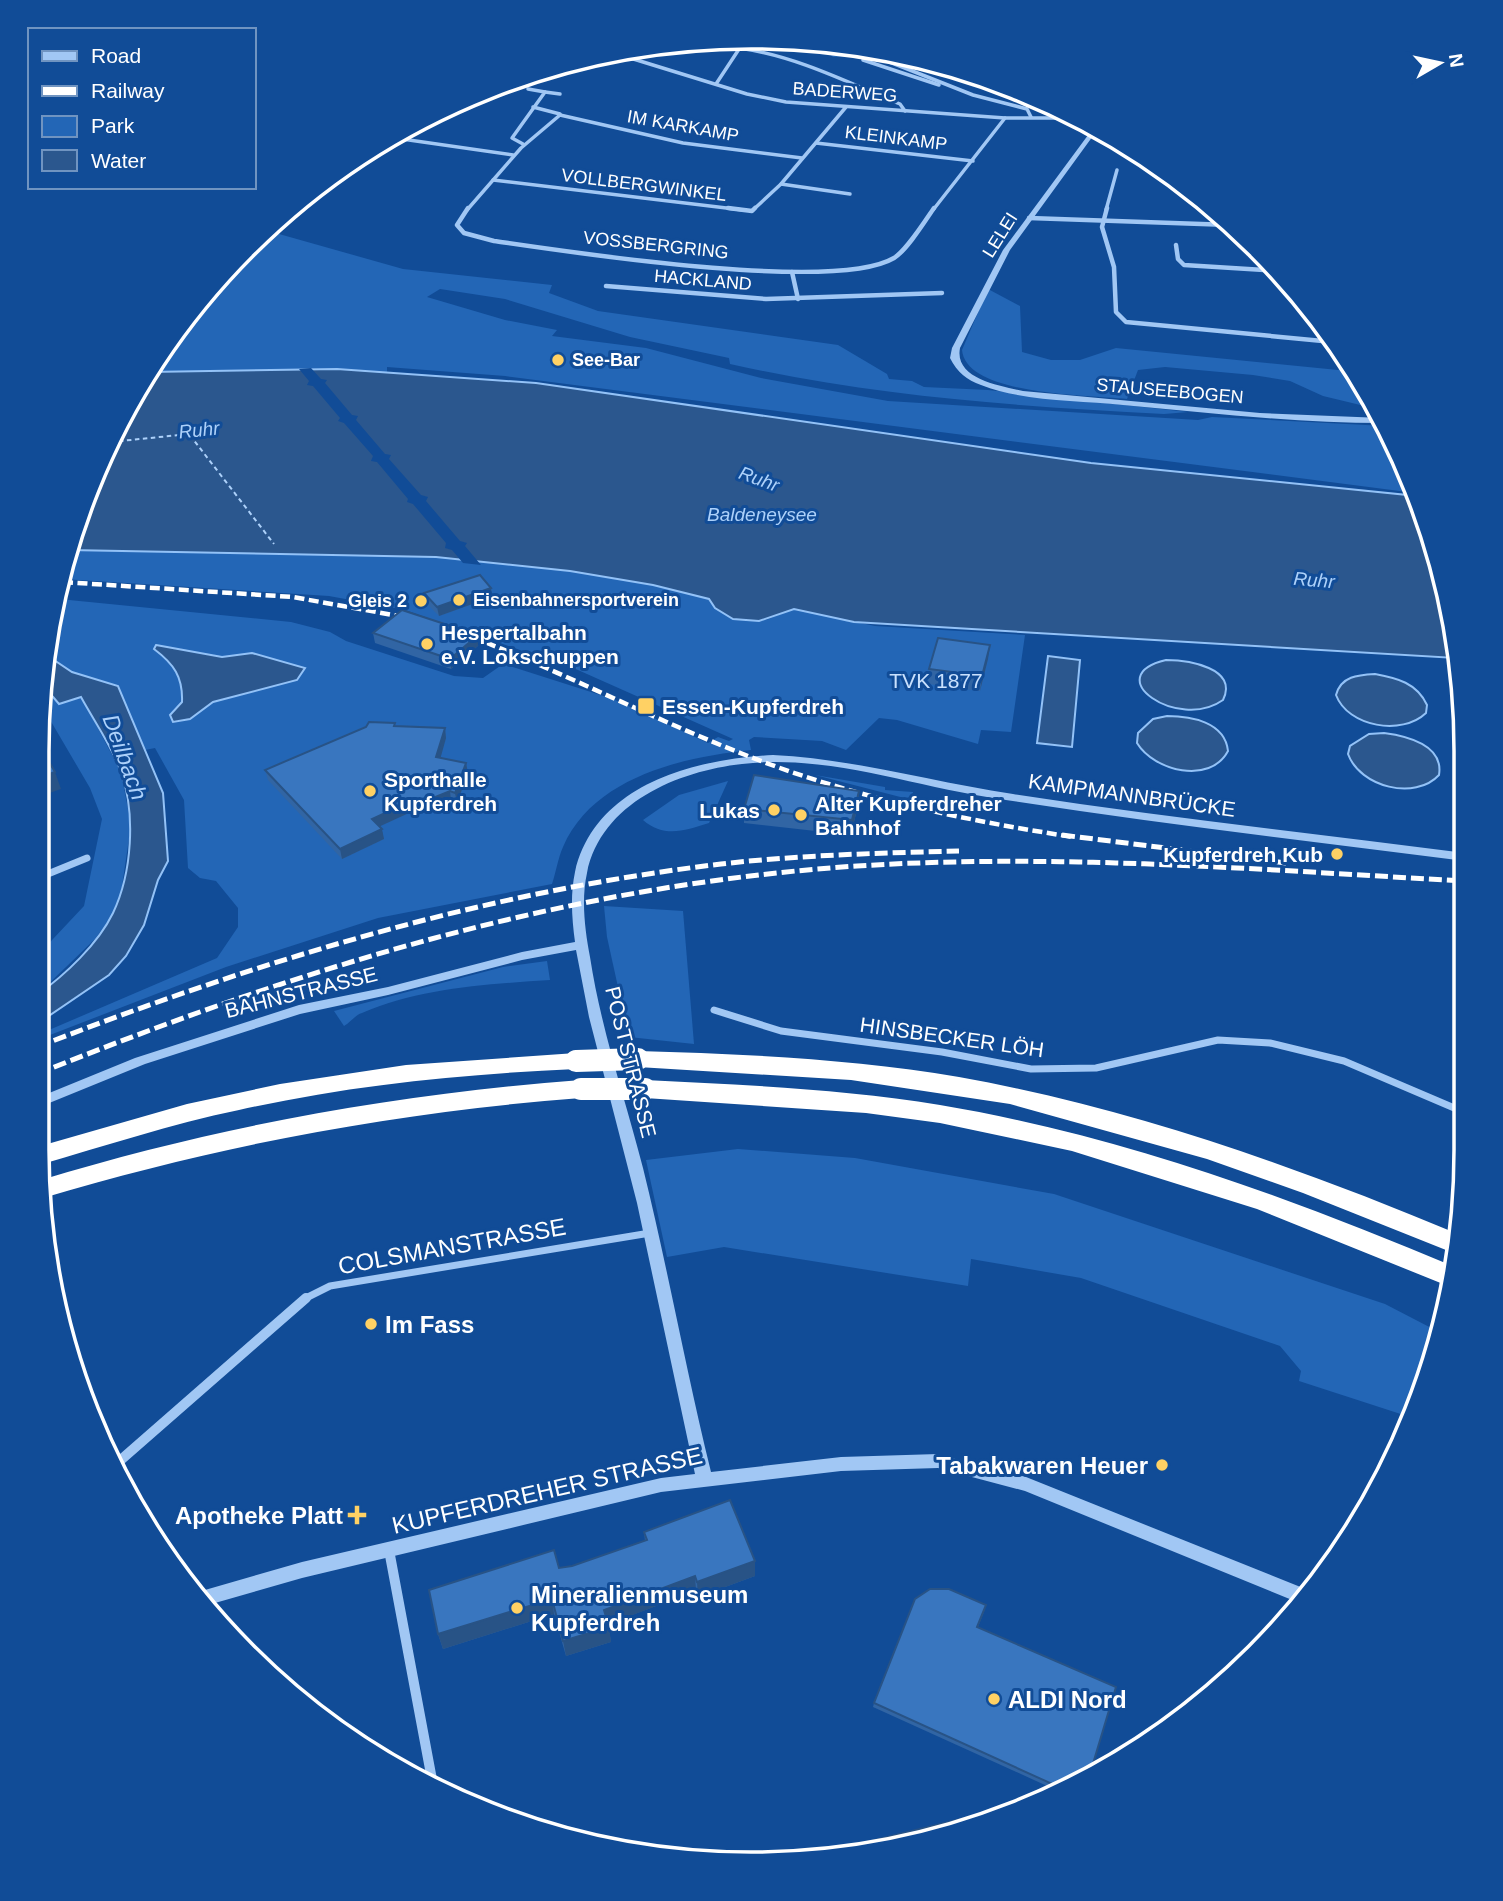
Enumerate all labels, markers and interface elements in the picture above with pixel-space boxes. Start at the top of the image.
legend [28,28,256,189]
north arrow [1405,28,1475,98]
text: Road [91,44,141,67]
text: N [1445,52,1468,69]
street label: BADERWEG [792,78,898,106]
text: Railway [91,79,165,102]
street label: IM KARKAMP [626,106,740,146]
text: Park [91,114,135,137]
street label: KLEINKAMP [844,122,948,154]
text: Water [91,149,146,172]
street label: VOLLBERGWINKEL [560,165,728,205]
street label: LELEI [979,209,1021,261]
street label: VOSSBERGRING [582,227,730,263]
street label: HACKLAND [653,266,753,294]
place label: See-Bar [572,350,640,370]
marker: See-Bar [550,352,566,368]
street label: STAUSEEBOGEN [1096,375,1244,407]
water label: Ruhr [177,417,221,443]
water label: Ruhr [736,462,783,496]
water label: Baldeneysee [707,504,817,525]
water label: Ruhr [1293,568,1336,592]
place label: Eisenbahnersportverein [473,590,679,610]
place label: Gleis 2 [348,591,407,611]
marker: Eisenbahnersportverein [451,592,467,608]
marker: Gleis 2 [413,593,429,609]
place label: Hespertalbahn e.V. Lokschuppen [441,621,619,668]
marker: Hespertalbahn e.V. Lokschuppen [419,636,435,652]
park label: TVK 1877 [889,669,983,692]
place label: Essen-Kupferdreh [662,695,844,718]
marker: Essen-Kupferdreh [636,696,656,716]
water label: Deilbach [97,711,153,803]
place label: Sporthalle Kupferdreh [384,768,497,815]
street label: KAMPMANNBRÜCKE [1027,769,1237,821]
marker: Sporthalle Kupferdreh [362,783,378,799]
place label: Alter Kupferdreher Bahnhof [815,792,1002,839]
place label: Lukas [699,799,760,822]
marker: Lukas [766,802,782,818]
marker: Alter Kupferdreher Bahnhof [793,807,809,823]
place label: Kupferdreh Kub [1163,843,1323,866]
marker: Kupferdreh Kub [1329,846,1345,862]
street label: BAHNSTRASSE [222,962,380,1022]
street label: POSTSTRASSE [601,984,661,1140]
street label: HINSBECKER LÖH [859,1013,1045,1061]
street label: COLSMANSTRASSE [336,1213,568,1279]
place label: Im Fass [385,1311,474,1338]
marker: Im Fass [363,1316,379,1332]
street label: KUPFERDREHER STRASSE [389,1441,705,1539]
place label: Tabakwaren Heuer [936,1452,1148,1479]
marker: Tabakwaren Heuer [1154,1457,1170,1473]
place label: Apotheke Platt [175,1502,343,1529]
marker: Apotheke Platt [349,1507,365,1523]
place label: Mineralienmuseum Kupferdreh [531,1581,748,1636]
marker: Mineralienmuseum Kupferdreh [509,1600,525,1616]
place label: ALDI Nord [1008,1686,1127,1713]
marker: ALDI Nord [986,1691,1002,1707]

